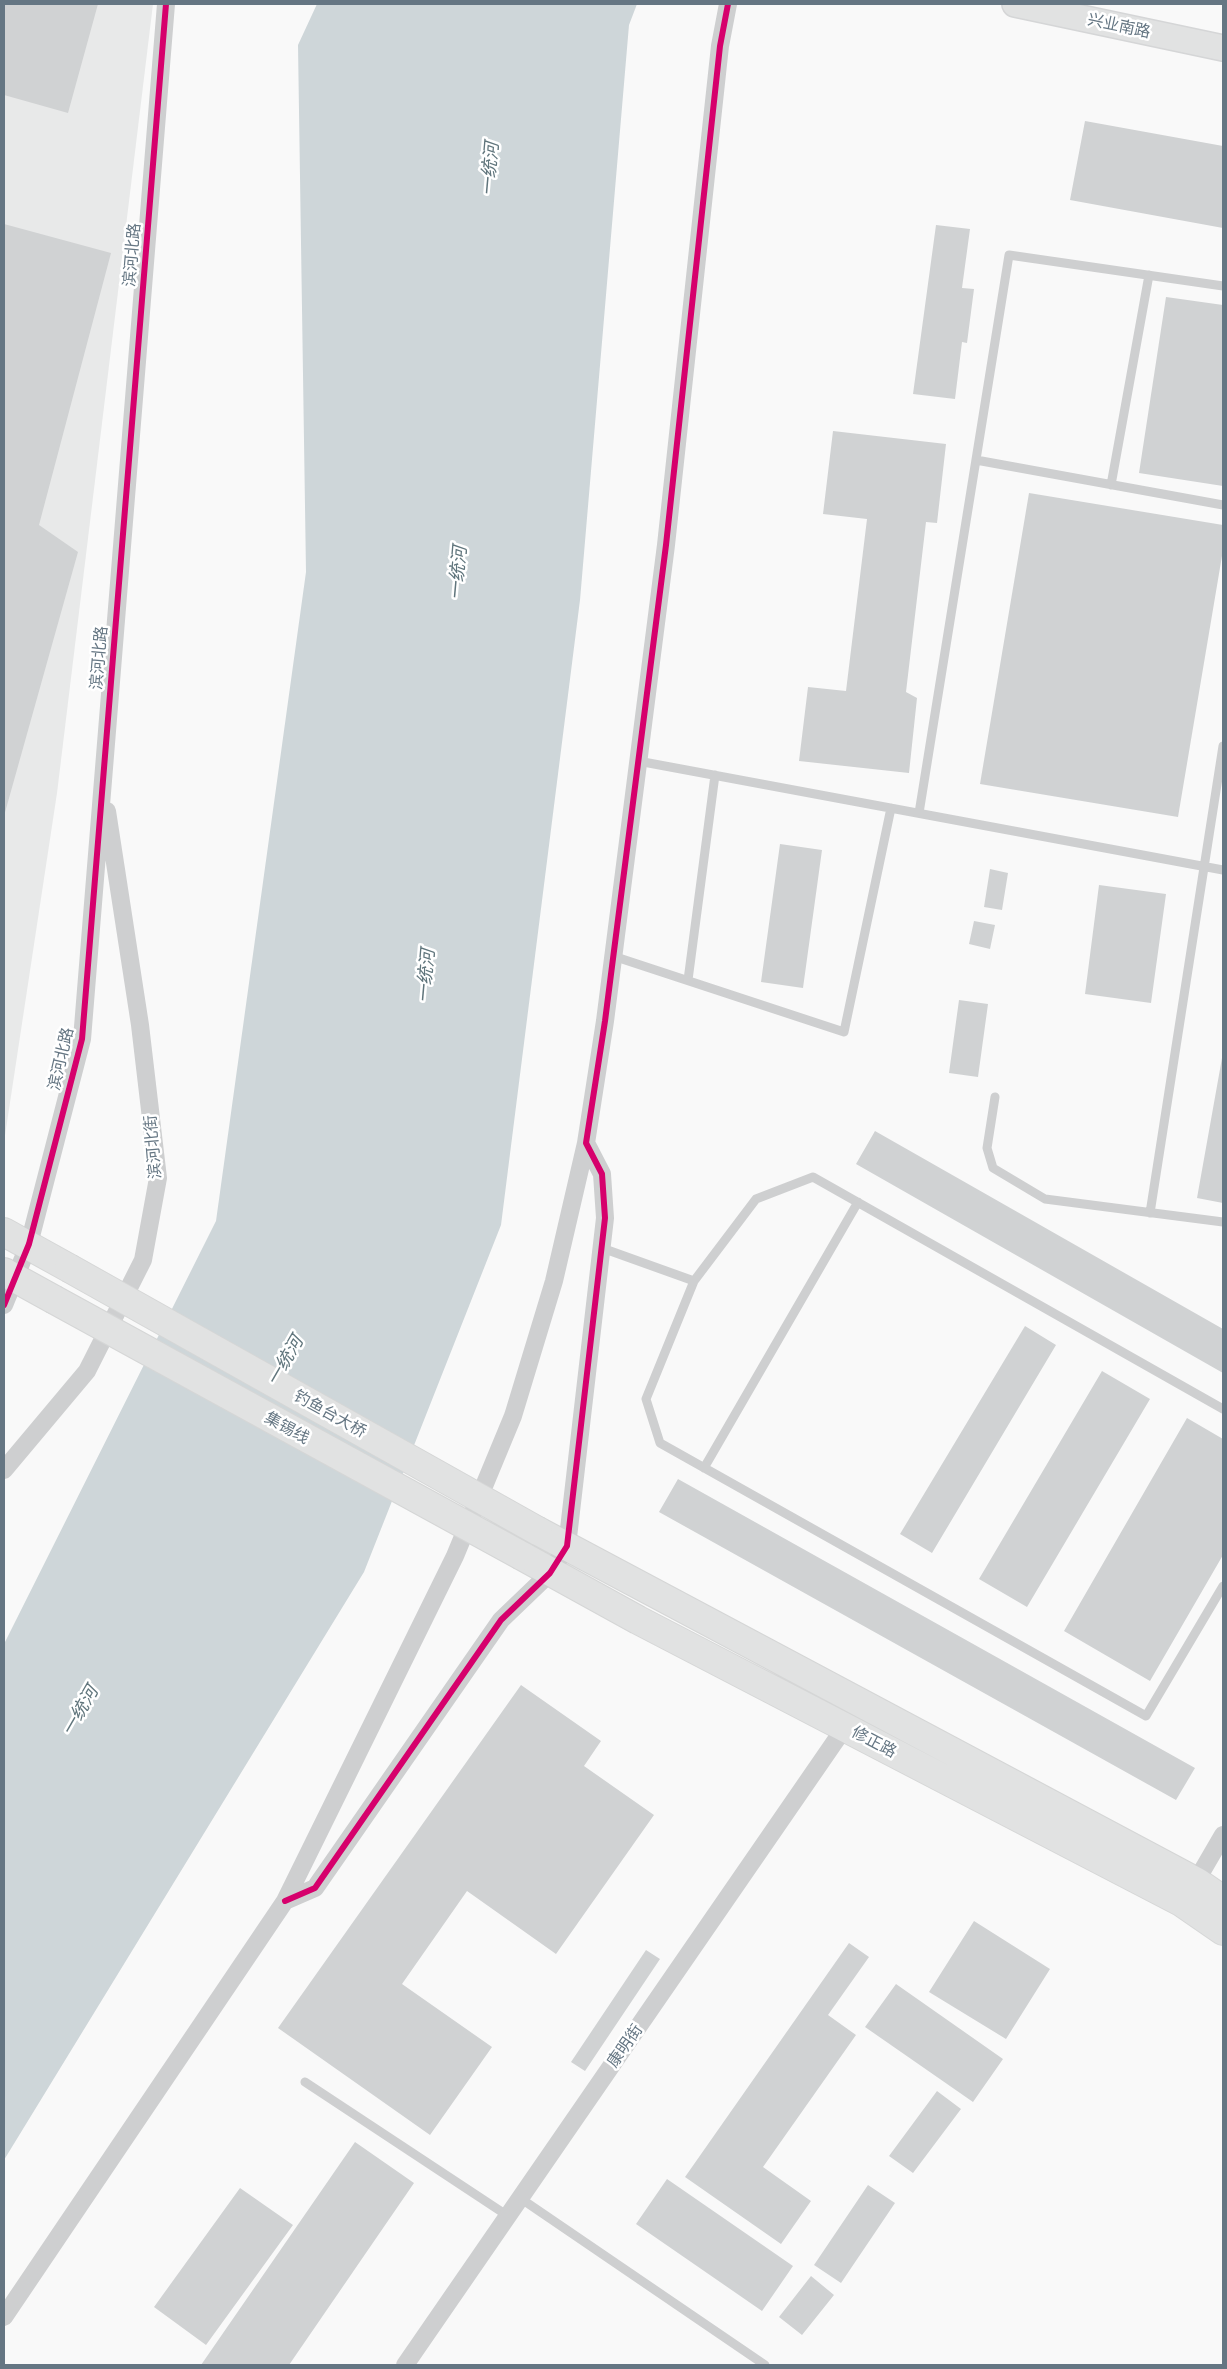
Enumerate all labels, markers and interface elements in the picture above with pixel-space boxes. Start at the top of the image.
street label: 兴业南路 [1086,10,1152,42]
water label: 一统河 [477,141,503,197]
street label: 滨河北路 [120,222,144,288]
water label: 一统河 [445,545,471,601]
street label: 滨河北路 [87,625,111,691]
water label: 一统河 [413,948,439,1004]
street label: 滨河北路 [44,1026,78,1092]
street label: 滨河北街 [141,1114,165,1180]
water label: 一统河 [262,1332,308,1390]
street label: 钓鱼台大桥 [290,1386,370,1442]
street label: 集锡线 [261,1408,313,1448]
water label: 一统河 [57,1682,103,1740]
street label: 修正路 [848,1722,900,1762]
street label: 康明街 [603,2021,647,2071]

